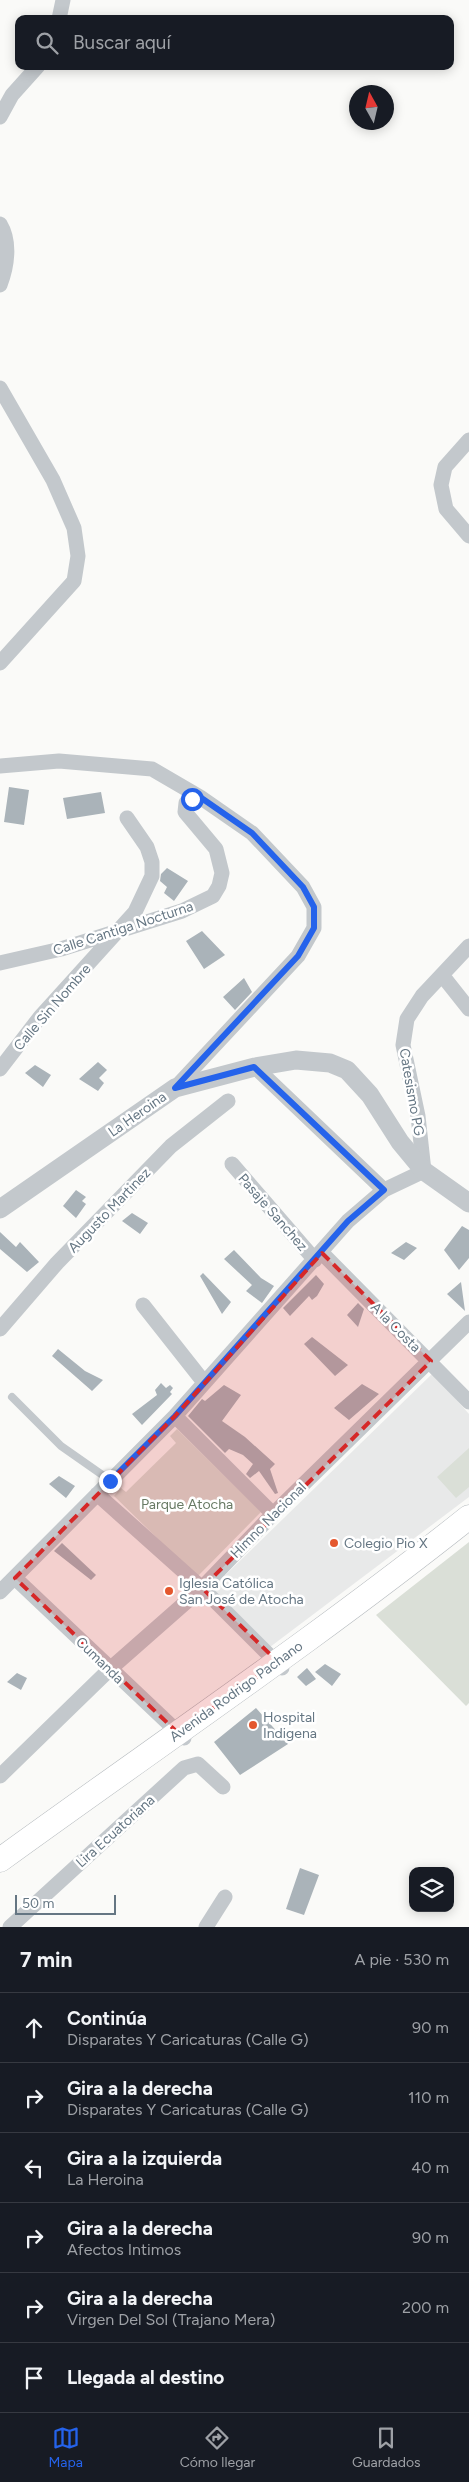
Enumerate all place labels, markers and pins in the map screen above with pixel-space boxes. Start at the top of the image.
place label: Colegio Pio X [344,1535,428,1552]
marker: Colegio Pio X [328,1537,340,1549]
place label: Iglesia Católica San José de Atocha [179,1575,304,1608]
marker: Iglesia Católica San José de Atocha [163,1585,175,1597]
place label: Hospital Indigena [263,1709,317,1742]
marker: Hospital Indigena [247,1719,259,1731]

